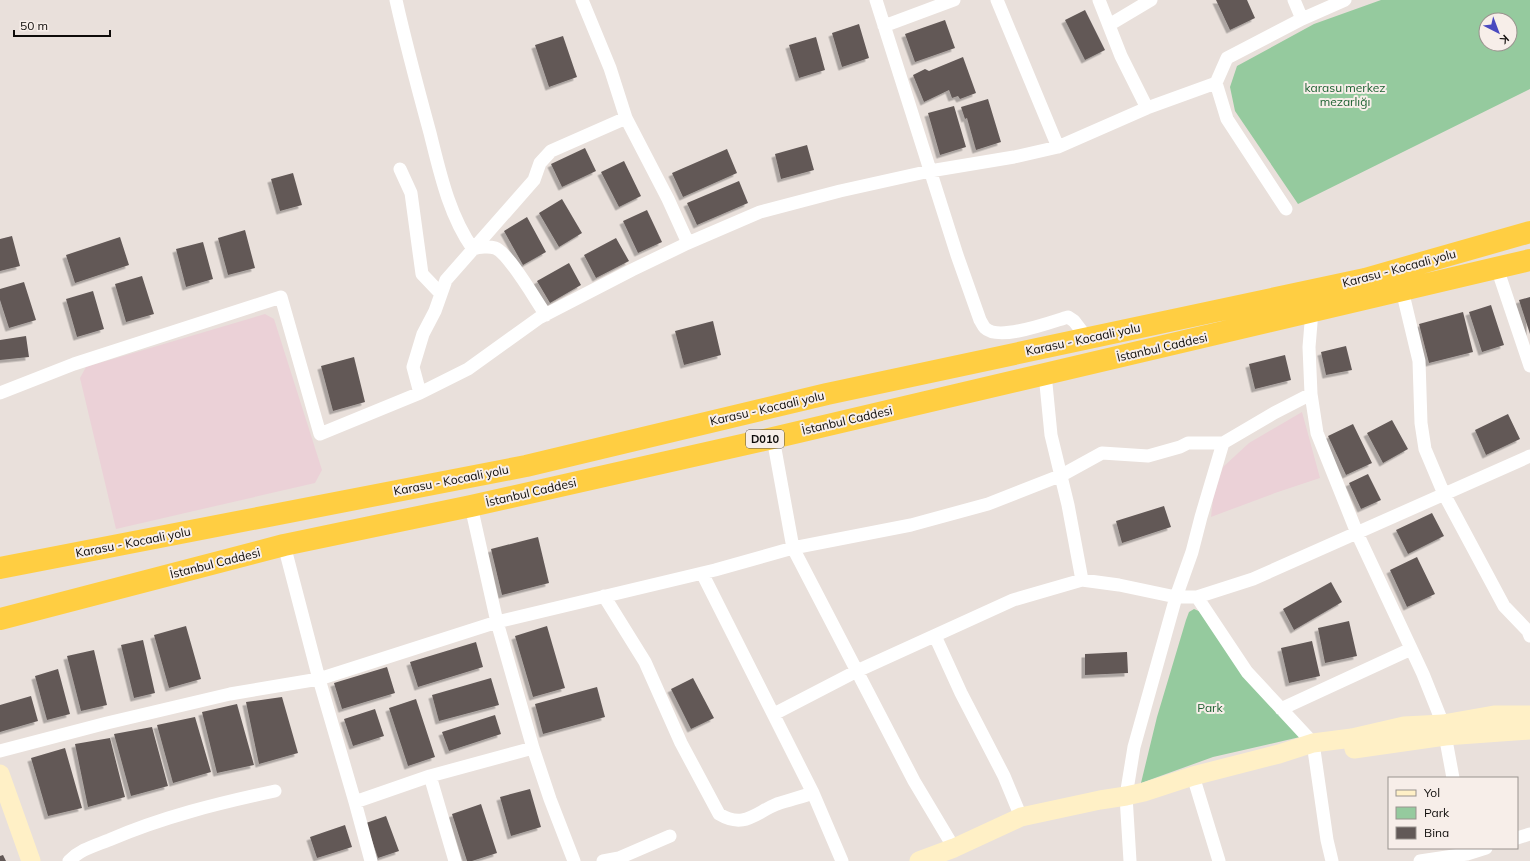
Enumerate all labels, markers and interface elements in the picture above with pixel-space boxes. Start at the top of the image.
scale bar [14,12,110,38]
north arrow [1478,12,1518,52]
text: 50 m [20,18,48,33]
text: K [1497,32,1512,48]
park label: karasu merkez mezarlığı [1304,80,1386,109]
street label: Karasu - Kocaali yolu [1341,246,1457,290]
street label: Karasu - Kocaali yolu [1024,320,1142,358]
street label: İstanbul Caddesi [1115,329,1209,365]
street label: Karasu - Kocaali yolu [708,388,826,428]
street label: İstanbul Caddesi [800,402,894,438]
road number: D010 [746,430,784,448]
street label: Karasu - Kocaali yolu [392,461,510,499]
street label: İstanbul Caddesi [484,474,578,510]
street label: Karasu - Kocaali yolu [74,523,192,561]
street label: İstanbul Caddesi [168,545,262,581]
park label: Park [1197,700,1223,715]
legend [1388,777,1518,849]
text: Yol [1423,785,1440,800]
text: Park [1424,805,1450,820]
text: Bina [1424,825,1449,840]

